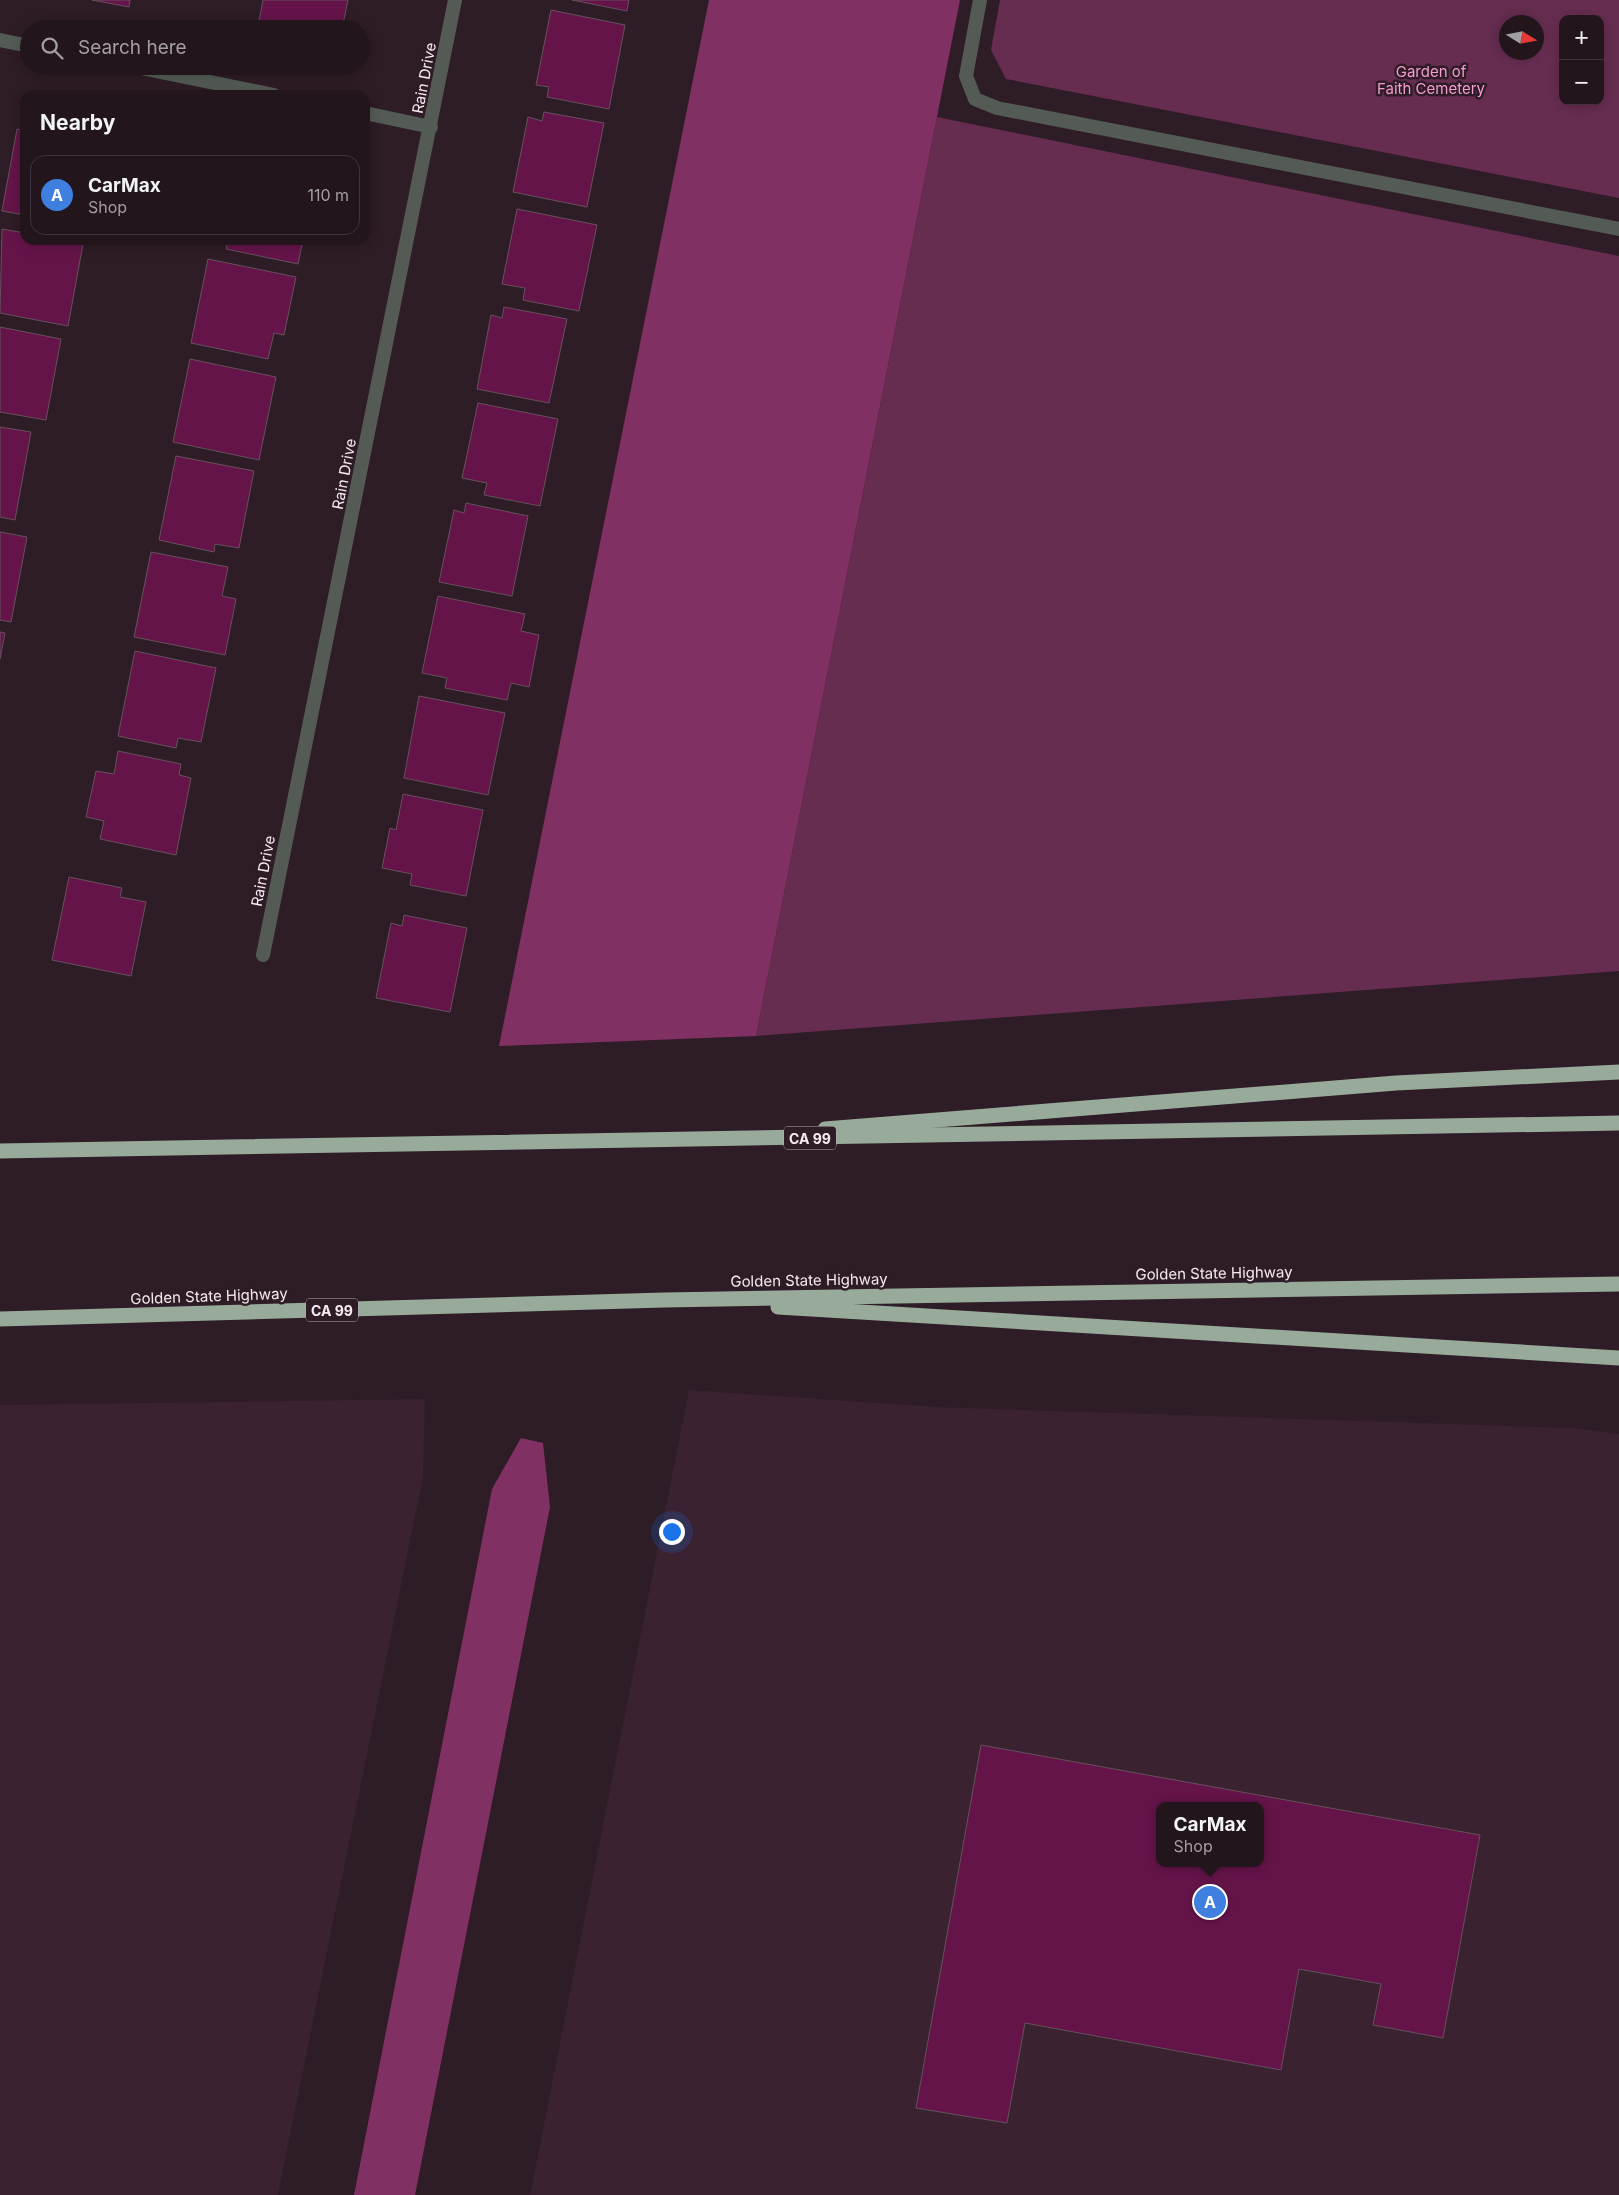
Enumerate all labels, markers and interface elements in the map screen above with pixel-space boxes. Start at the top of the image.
north arrow [1499,15,1544,60]
map controls [1559,15,1604,105]
button: + [1559,15,1604,60]
search box [20,20,370,75]
icon: search [38,34,66,62]
text: Search here [78,36,187,59]
street label: Rain Drive [408,41,440,115]
button: − [1559,60,1604,105]
park label: Garden of Faith Cemetery [1377,62,1486,98]
text: Nearby [40,110,115,135]
text: CarMax [88,174,161,197]
text: A [51,185,63,205]
text: 110 m [307,185,349,205]
text: Shop [88,197,127,217]
street label: Rain Drive [328,437,360,511]
street label: Rain Drive [247,834,279,908]
road number: CA 99 [784,1126,836,1150]
street label: Golden State Highway [1135,1262,1293,1284]
street label: Golden State Highway [730,1269,888,1291]
street label: Golden State Highway [130,1284,289,1308]
road number: CA 99 [306,1298,358,1322]
your location [659,1519,685,1545]
popup [1156,1802,1264,1867]
text: CarMax [1174,1813,1246,1836]
text: Shop [1174,1836,1213,1856]
pin: A [1194,1883,1226,1921]

